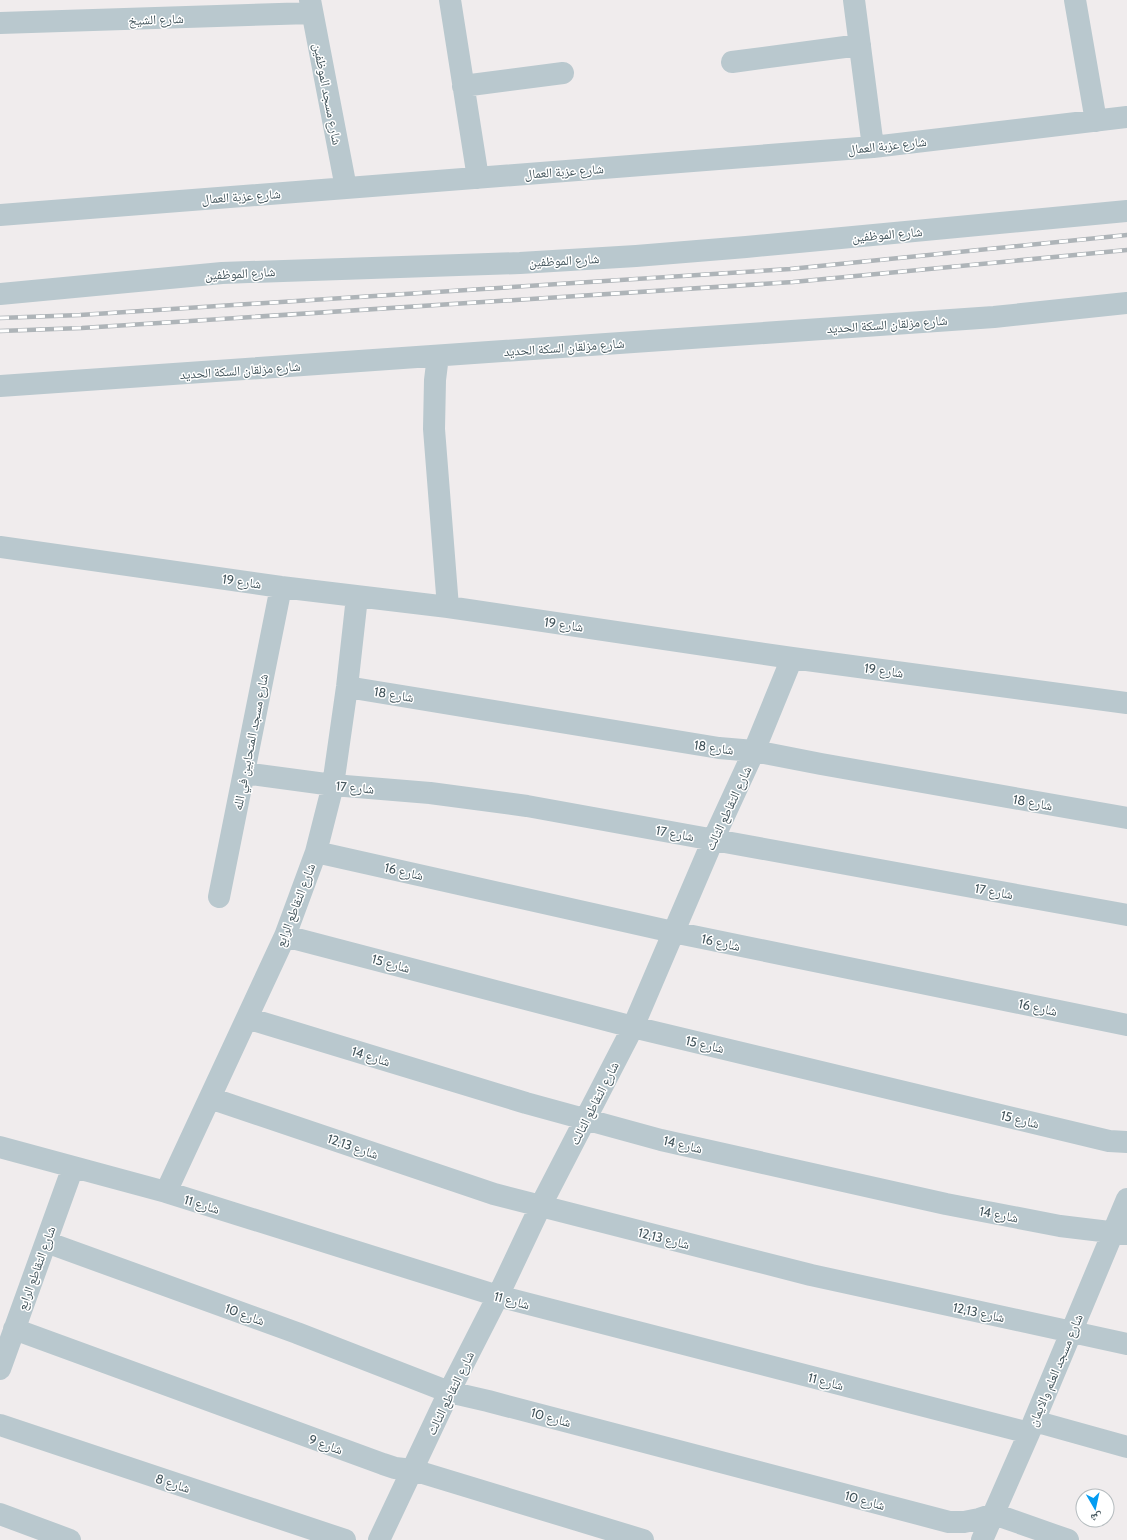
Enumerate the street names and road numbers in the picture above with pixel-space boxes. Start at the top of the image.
street label: شارع الشيخ [128,10,184,30]
street label: شارع مسجد الموظفين [308,42,346,147]
street label: شارع عزبة العمال [847,133,928,159]
street label: شارع عزبة العمال [524,160,604,184]
street label: شارع عزبة العمال [201,185,281,209]
street label: شارع الموظفين [851,223,923,247]
street label: شارع الموظفين [528,250,600,272]
street label: شارع الموظفين [204,263,276,285]
street label: شارع مزلقان السكة الحديد [826,312,948,338]
street label: شارع مزلقان السكة الحديد [503,335,625,361]
street label: شارع مزلقان السكة الحديد [179,358,301,384]
street label: شارع 19 [221,570,263,594]
street label: شارع 19 [543,613,585,637]
street label: شارع 19 [863,659,905,683]
street label: شارع مسجد المتحابين في الله [229,672,274,812]
street label: شارع 18 [373,683,415,707]
street label: شارع 18 [693,736,735,760]
street label: شارع التقاطع الثالث [701,763,756,854]
street label: شارع 17 [335,777,375,799]
street label: شارع 18 [1012,791,1054,815]
street label: شارع 17 [654,822,695,846]
street label: شارع 16 [383,859,425,885]
street label: شارع التقاطع الرابع [272,861,320,950]
street label: شارع 17 [973,880,1014,904]
street label: شارع 16 [700,930,742,956]
street label: شارع 15 [370,950,412,978]
street label: شارع 16 [1017,995,1059,1021]
street label: شارع 15 [684,1032,726,1058]
street label: شارع 14 [349,1043,392,1071]
street label: شارع التقاطع الثالث [566,1059,624,1148]
street label: شارع 15 [999,1107,1041,1133]
street label: شارع 12,13 [325,1130,380,1164]
street label: شارع 14 [662,1132,704,1158]
street label: شارع 11 [182,1191,222,1219]
street label: شارع 14 [978,1202,1020,1228]
street label: شارع التقاطع الرابع [13,1224,60,1313]
street label: شارع 12,13 [636,1224,691,1254]
street label: شارع 11 [492,1288,532,1314]
street label: شارع 10 [222,1299,267,1330]
street label: شارع 12,13 [951,1299,1006,1327]
street label: شارع مسجد العلم والايمان [1024,1311,1088,1430]
street label: شارع التقاطع الثالث [423,1348,479,1438]
street label: شارع 11 [806,1369,845,1395]
street label: شارع 10 [529,1404,573,1432]
street label: شارع 9 [306,1430,345,1459]
street label: شارع 8 [153,1470,192,1498]
street label: شارع 10 [843,1487,887,1515]

